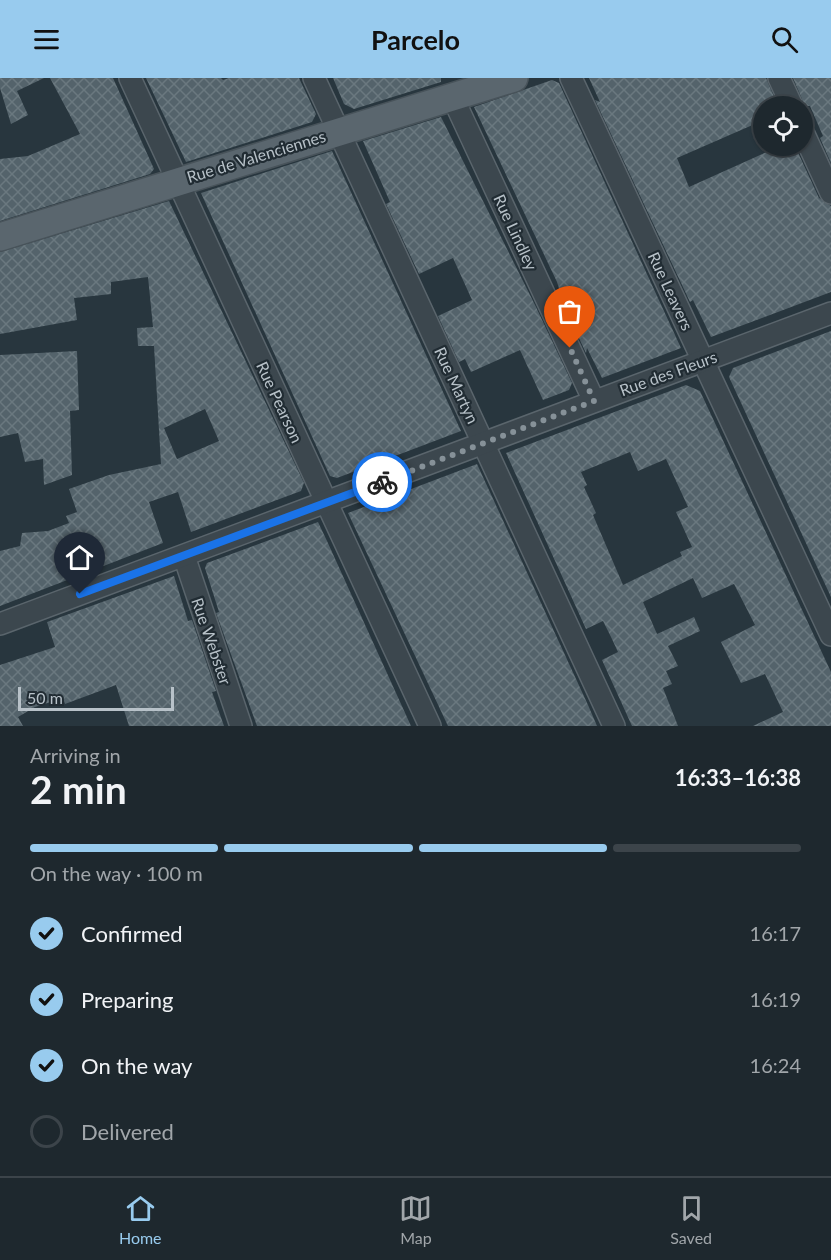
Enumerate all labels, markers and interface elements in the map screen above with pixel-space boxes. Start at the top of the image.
icon: menu [30,23,63,56]
text: Parcelo [371,23,460,56]
icon: search [768,23,801,56]
map controls [753,96,813,156]
button: locate [753,96,813,156]
street label: Rue de Valenciennes [184,126,328,186]
street label: Rue Lindley [490,191,542,274]
street label: Rue Leavers [645,249,697,333]
pin [544,286,595,348]
icon: bag [553,295,586,328]
street label: Rue Martyn [431,344,483,426]
street label: Rue des Fleurs [617,347,719,399]
street label: Rue Pearson [253,358,307,446]
courier [352,452,412,512]
icon: bike [366,466,399,499]
pin [54,532,105,594]
icon: home [63,541,96,574]
street label: Rue Webster [188,595,236,687]
scale bar [18,684,174,712]
text: 50 m [27,688,63,707]
text: Arriving in [30,743,121,767]
text: 16:33–16:38 [675,764,801,791]
text: 2 min [30,766,127,812]
text: On the way · 100 m [30,861,203,885]
icon: check [30,917,63,950]
text: Confirmed [81,920,183,947]
text: 16:17 [750,921,801,945]
icon: check [30,983,63,1016]
text: Preparing [81,986,173,1013]
text: 16:19 [750,987,801,1011]
icon: check [30,1049,63,1082]
text: On the way [81,1052,192,1079]
text: 16:24 [750,1053,801,1077]
text: Delivered [81,1118,174,1145]
tab: Home [119,1192,162,1247]
tab: Map [399,1192,432,1247]
tab: Saved [670,1192,712,1247]

